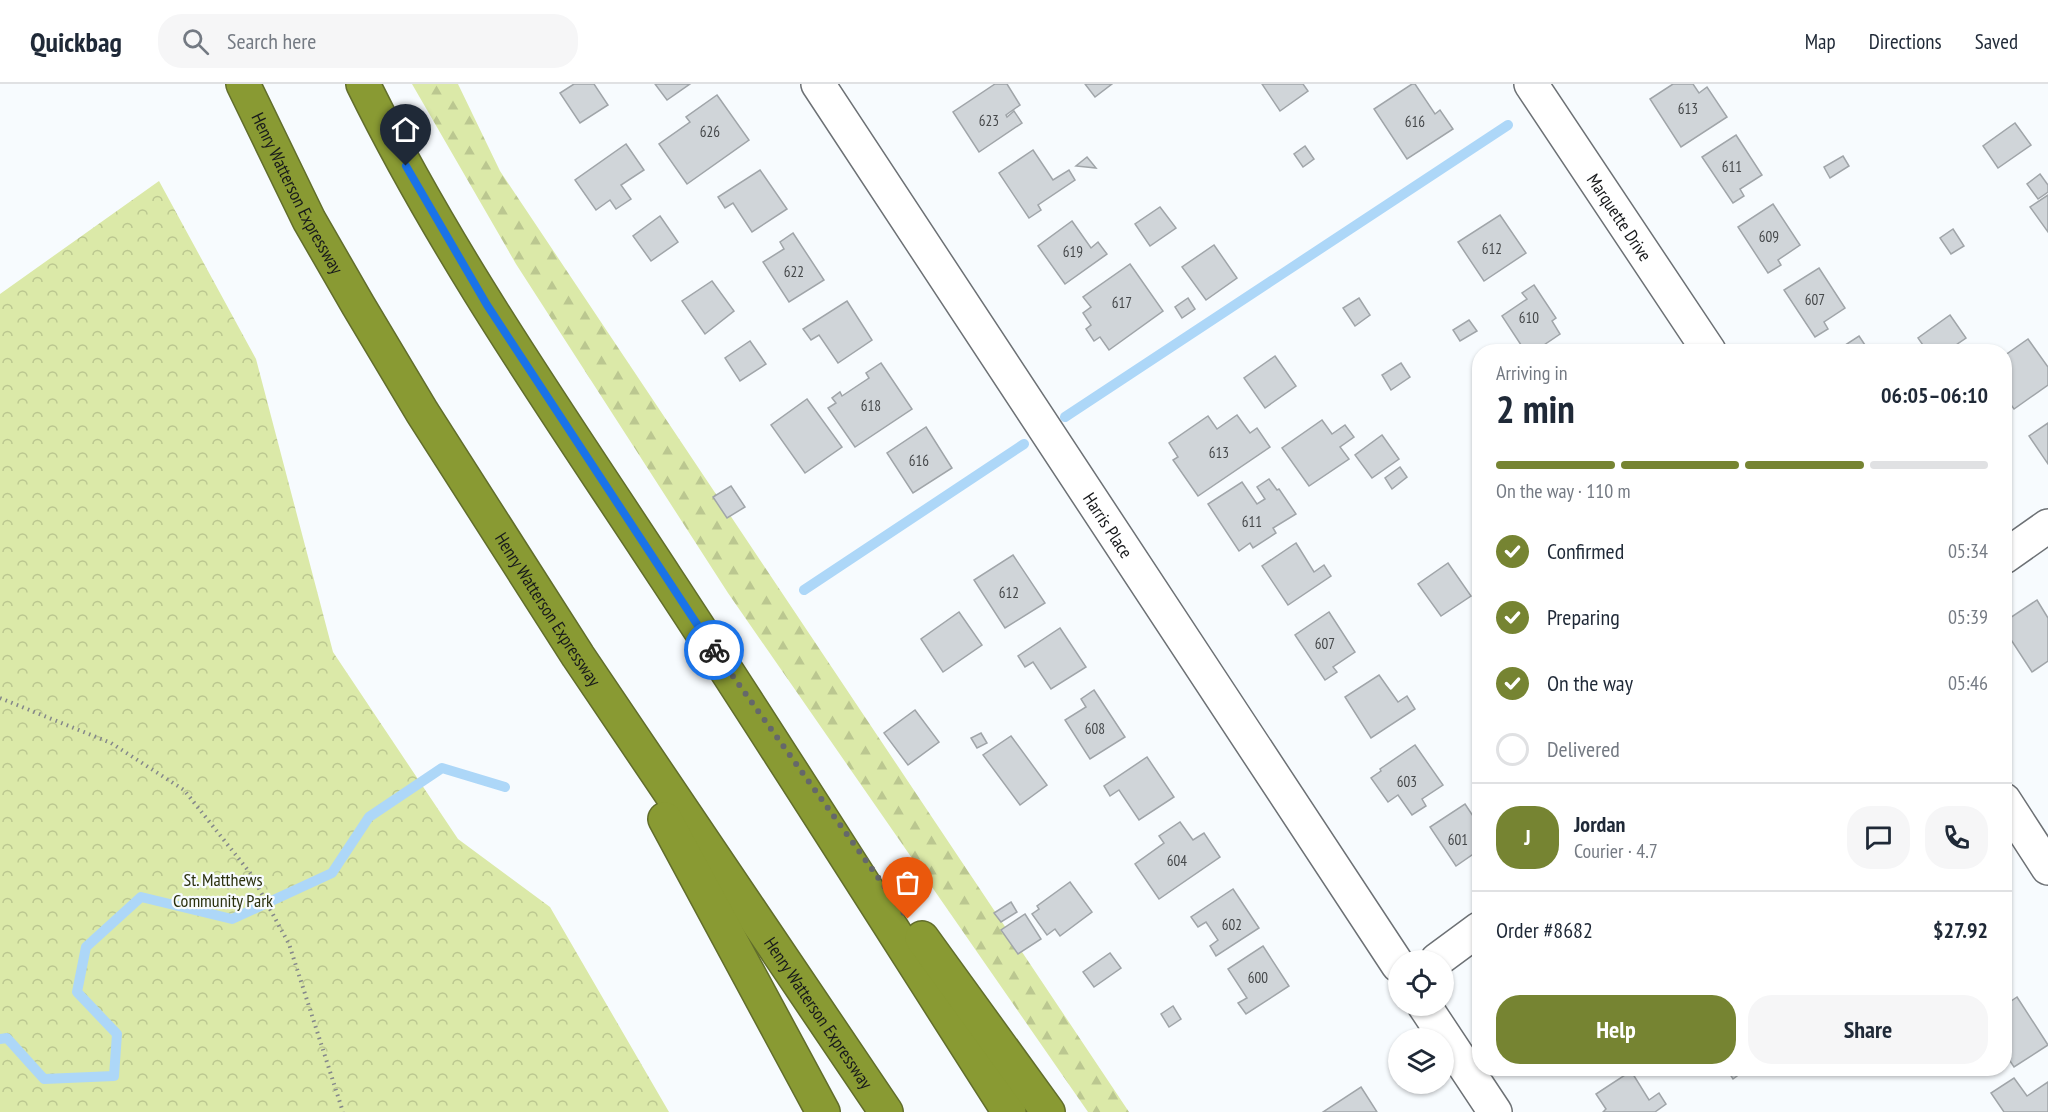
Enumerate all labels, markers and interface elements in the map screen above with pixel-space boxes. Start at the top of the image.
search box [158,14,578,68]
text: Quickbag [30,23,122,60]
icon: search [179,25,212,58]
text: Search here [227,27,316,55]
text: Map [1805,28,1836,55]
text: Directions [1869,28,1942,55]
text: Saved [1975,28,2018,55]
house number: 613 [1678,99,1698,118]
pin [380,104,431,166]
street label: Henry Watterson Expressway [247,109,349,278]
house number: 623 [979,111,999,130]
house number: 616 [1405,112,1425,131]
icon: home [389,113,422,146]
house number: 626 [700,122,720,141]
house number: 611 [1722,157,1742,176]
street label: Marquette Drive [1582,169,1657,265]
house number: 609 [1759,227,1779,246]
house number: 612 [1482,239,1502,258]
house number: 619 [1063,242,1083,261]
house number: 622 [784,262,804,281]
house number: 607 [1805,290,1825,309]
house number: 617 [1112,293,1132,312]
house number: 610 [1519,308,1539,327]
text: Arriving in [1496,360,1568,386]
text: 06:05–06:10 [1881,381,1988,409]
text: 2 min [1496,383,1575,434]
house number: 618 [861,396,881,415]
house number: 613 [1209,443,1229,462]
house number: 616 [909,451,929,470]
text: On the way · 110 m [1496,478,1631,504]
street label: Harris Place [1078,488,1138,562]
house number: 611 [1242,512,1262,531]
street label: Henry Watterson Expressway [490,528,606,690]
icon: check [1496,535,1529,568]
text: Confirmed [1547,537,1624,565]
text: 05:34 [1948,538,1988,564]
house number: 612 [999,583,1019,602]
icon: check [1496,601,1529,634]
text: Preparing [1547,603,1620,631]
text: 05:39 [1948,604,1988,630]
courier [684,620,744,680]
icon: bike [698,634,731,667]
house number: 607 [1315,634,1335,653]
icon: check [1496,667,1529,700]
text: On the way [1547,669,1633,697]
text: 05:46 [1948,670,1988,696]
house number: 608 [1085,719,1105,738]
text: Delivered [1547,735,1620,763]
house number: 603 [1397,772,1417,791]
button: chat [1847,806,1910,869]
button: phone [1925,806,1988,869]
text: Jordan [1574,810,1625,838]
text: J [1524,823,1531,851]
house number: 601 [1448,830,1468,849]
text: Courier · 4.7 [1574,838,1658,864]
house number: 604 [1167,851,1187,870]
pin [882,857,933,919]
icon: bag [891,866,924,899]
park label: St. Matthews Community Park [173,868,273,912]
house number: 602 [1222,915,1242,934]
text: Order #8682 [1496,916,1593,944]
text: $27.92 [1933,916,1988,944]
street label: Henry Watterson Expressway [759,932,878,1093]
map controls [1388,950,1454,1094]
button: locate [1388,950,1454,1016]
house number: 600 [1248,968,1268,987]
button: Help [1496,995,1736,1064]
button: Share [1748,995,1988,1064]
button: layers [1388,1028,1454,1094]

